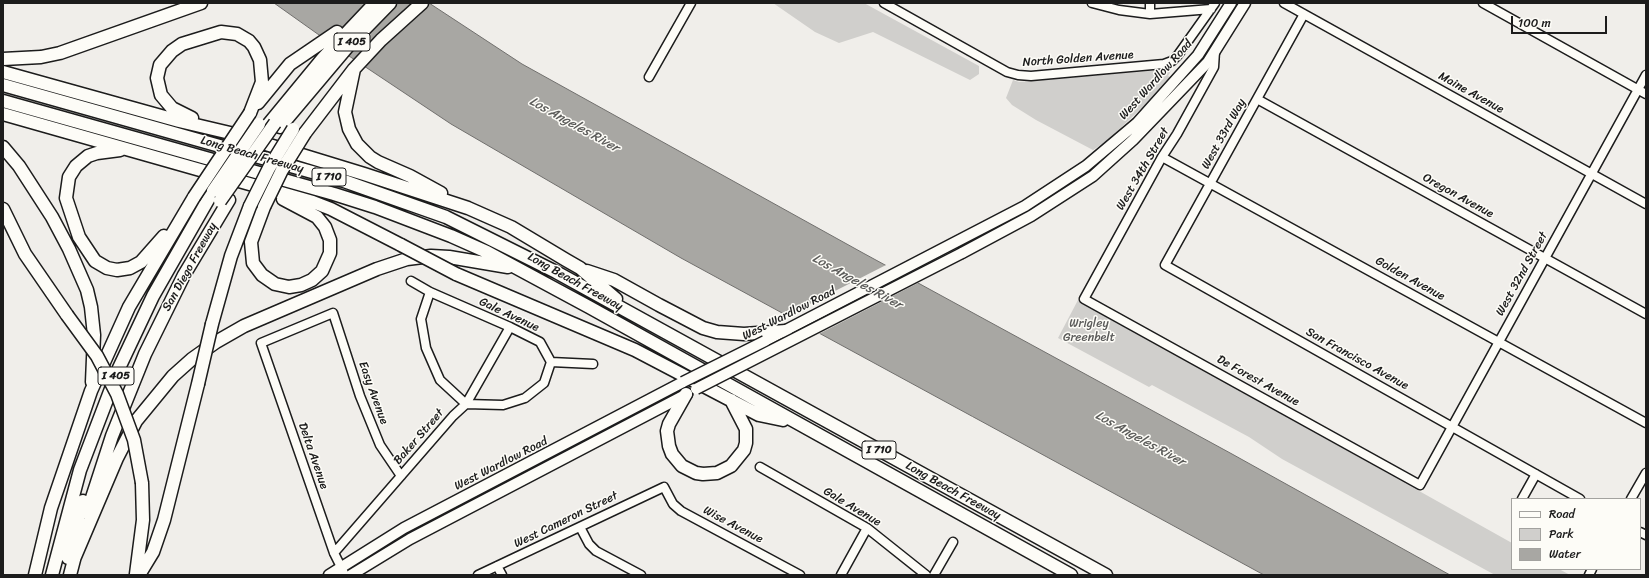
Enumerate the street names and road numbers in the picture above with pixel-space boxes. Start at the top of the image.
road number: I 405 [334,33,370,51]
street label: West Wardlow Road [1116,37,1196,123]
street label: North Golden Avenue [1022,48,1134,70]
street label: Maine Avenue [1436,69,1506,117]
street label: West 33rd Way [1199,96,1249,172]
street label: West 34th Street [1114,125,1172,213]
street label: Long Beach Freeway [199,133,305,177]
road number: I 710 [312,168,346,186]
street label: Oregon Avenue [1420,171,1496,221]
street label: San Diego Freeway [160,220,220,314]
street label: West 32nd Street [1493,230,1551,318]
street label: Long Beach Freeway [525,250,625,314]
street label: Golden Avenue [1373,254,1447,304]
street label: West Wardlow Road [740,284,838,344]
street label: Gale Avenue [477,295,541,335]
street label: San Francisco Avenue [1303,325,1411,393]
street label: De Forest Avenue [1214,352,1302,410]
street label: Easy Avenue [355,360,391,426]
road number: I 405 [98,367,134,385]
street label: Baker Street [391,406,447,468]
street label: Delta Avenue [295,421,331,491]
street label: West Wardlow Road [452,434,550,494]
road number: I 710 [862,441,896,459]
street label: Long Beach Freeway [903,459,1003,523]
street label: Gale Avenue [821,484,883,530]
street label: West Cameron Street [512,489,620,551]
street label: Wise Avenue [701,503,765,547]

